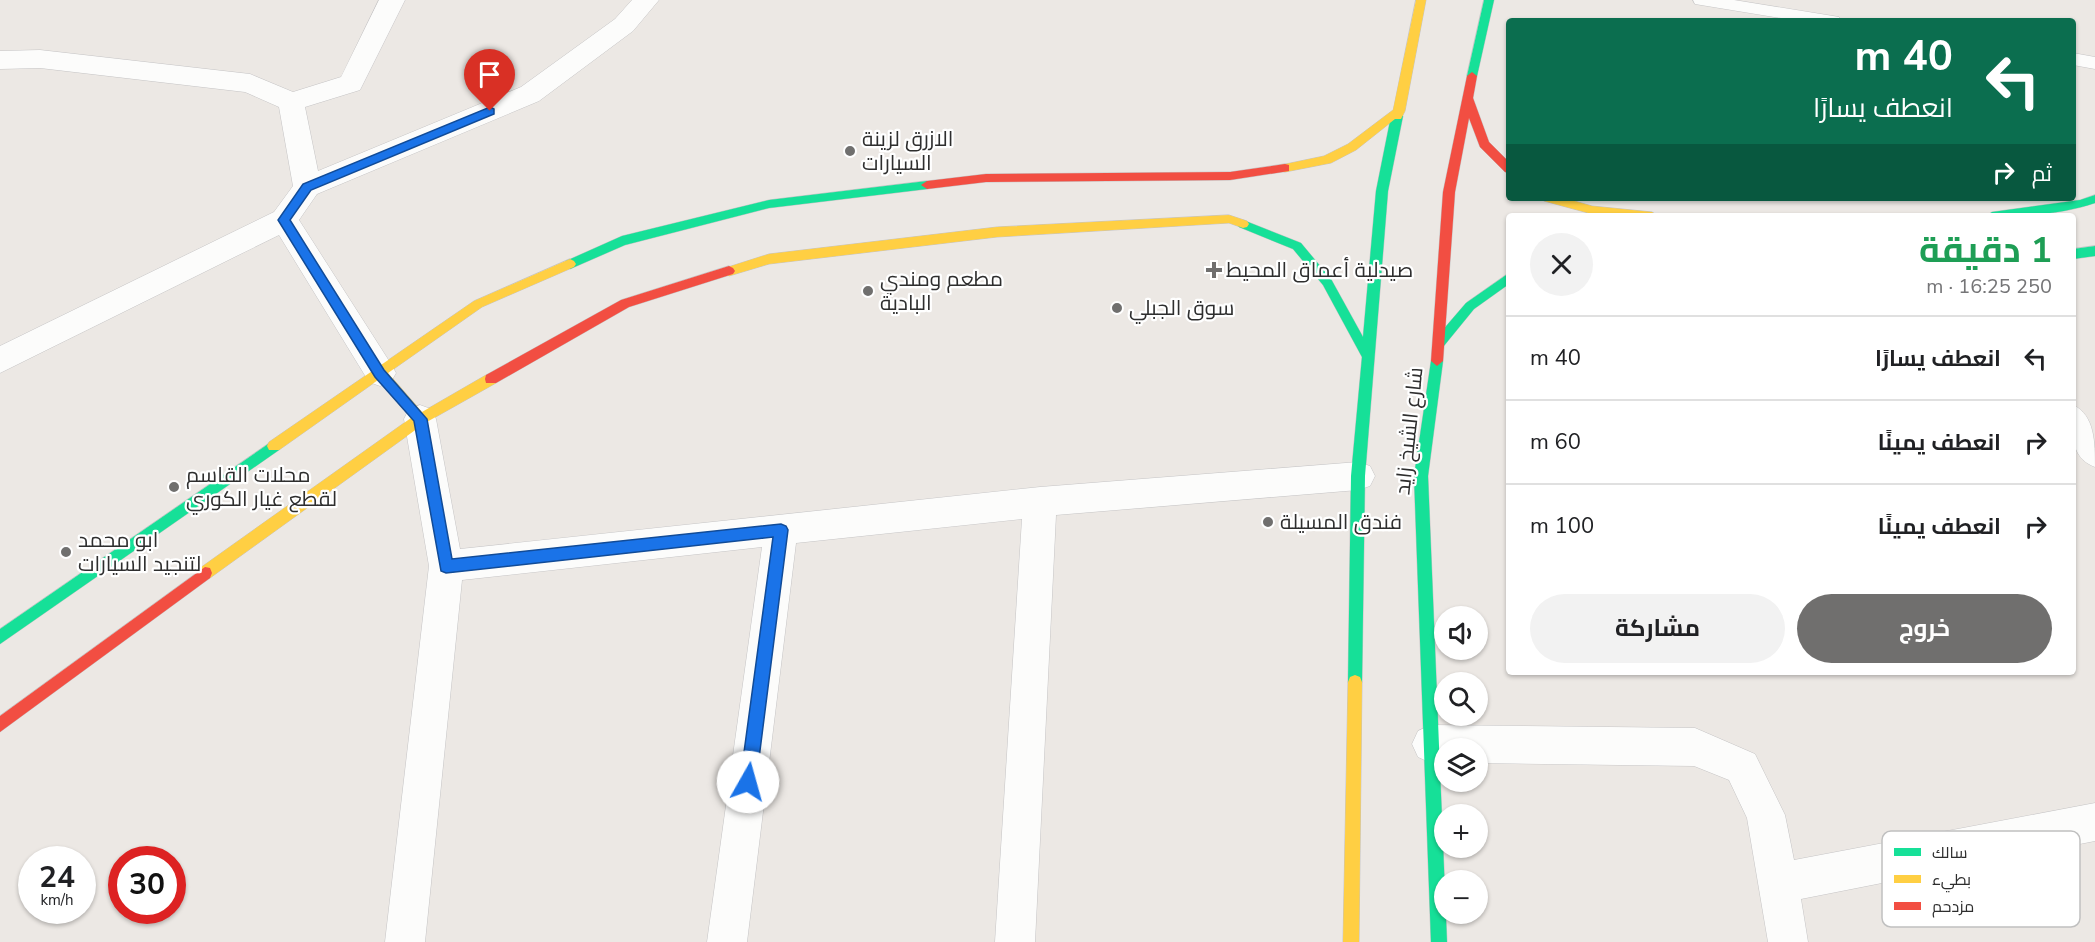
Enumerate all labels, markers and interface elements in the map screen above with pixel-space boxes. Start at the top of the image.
text: 40 m [1854,28,1953,85]
icon: left [1974,42,2052,120]
pin [464,49,515,111]
icon: arrive [473,58,506,91]
text: انعطف يسارًا [1813,90,1953,127]
place label: الازرق لزينة السيارات [862,125,953,177]
marker: الازرق لزينة السيارات [843,144,857,158]
icon: right [1987,156,2020,189]
text: ثم [2032,159,2052,189]
text: 1 دقيقة [1919,226,2052,275]
button: close [1530,233,1593,296]
place label: صيدلية أعماق المحيط [1226,256,1413,284]
marker: صيدلية أعماق المحيط [1207,263,1221,277]
place label: مطعم ومندي البادية [880,265,1003,317]
text: 250 m · 16:25 [1926,273,2052,300]
marker: مطعم ومندي البادية [861,284,875,298]
place label: سوق الجبلي [1129,294,1234,324]
marker: سوق الجبلي [1110,301,1124,315]
icon: left [2019,342,2052,375]
text: 40 m [1530,343,1581,373]
text: انعطف يسارًا [1875,344,2001,374]
street label: شارع الشيخ زايد [1388,366,1430,496]
icon: right [2019,426,2052,459]
text: 60 m [1530,427,1581,457]
text: انعطف يمينًا [1878,428,2001,458]
place label: محلات القاسم لقطع غيار الكوري [186,461,337,515]
marker: محلات القاسم لقطع غيار الكوري [167,480,181,494]
place label: فندق المسيلة [1280,508,1402,536]
icon: right [2019,510,2052,543]
text: 100 m [1530,511,1594,541]
text: انعطف يمينًا [1878,512,2001,542]
marker: فندق المسيلة [1261,515,1275,529]
place label: ابو محمد لتنجيد السيارات [78,526,201,578]
marker: ابو محمد لتنجيد السيارات [59,545,73,559]
button: مشاركة [1530,594,1785,663]
button: خروج [1797,594,2052,663]
map controls [1434,606,1488,924]
button: sound [1434,606,1488,660]
button: search [1434,672,1488,726]
button: layers [1434,738,1488,792]
position arrow [716,750,780,814]
button: + [1434,804,1488,858]
legend [1882,831,2080,927]
text: سالك [1932,842,1967,864]
speed limit sign: 30 [108,846,186,924]
text: 24 [39,857,75,898]
text: بطيء [1932,869,1971,893]
button: − [1434,870,1488,924]
text: km/h [40,890,74,910]
text: مزدحم [1932,896,1974,918]

